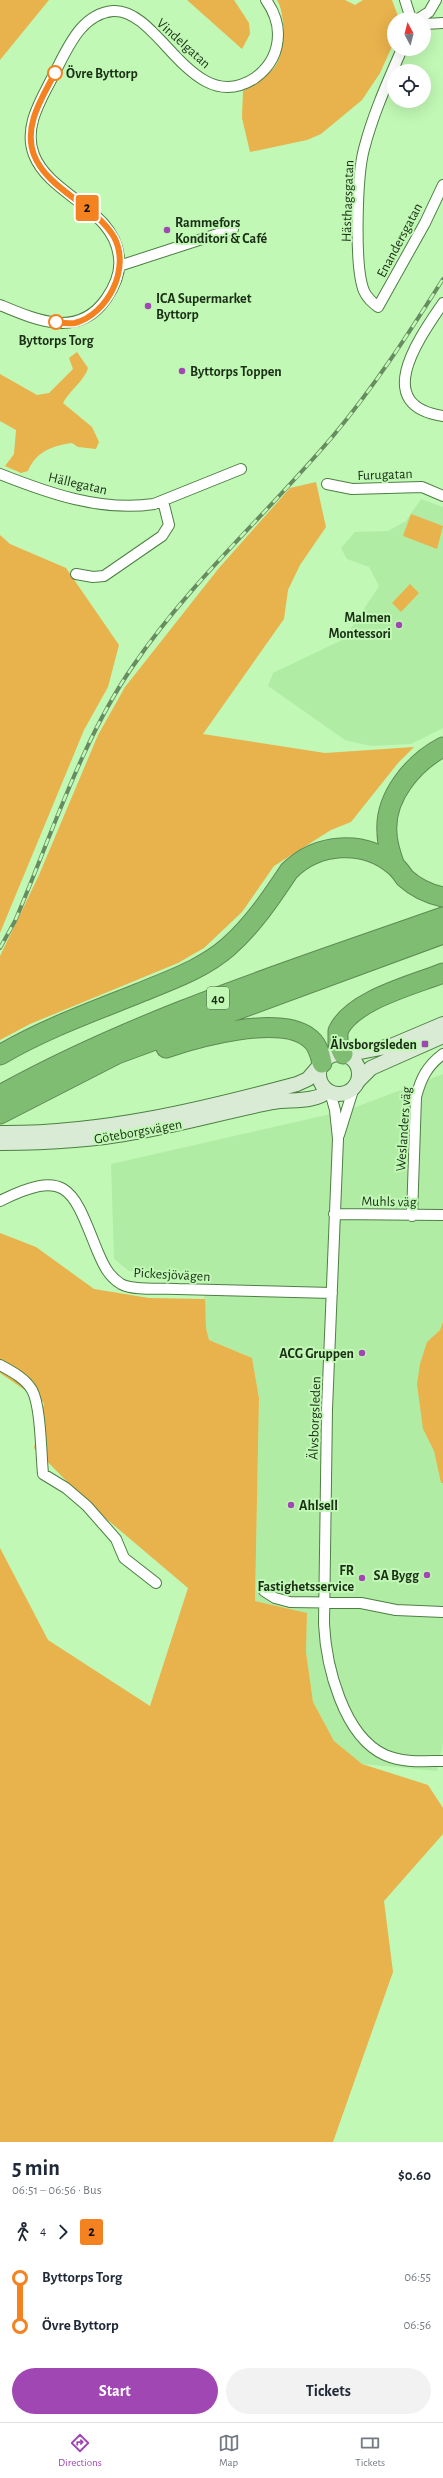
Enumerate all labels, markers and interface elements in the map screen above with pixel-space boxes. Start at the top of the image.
north arrow [387,12,431,56]
map controls [387,12,431,108]
street label: Vindelgatan [154,16,213,71]
button: locate [387,64,431,108]
marker: Övre Byttorp [47,65,63,81]
place label: Övre Byttorp [66,65,138,81]
street label: Hästhagsgatan [340,160,356,242]
line badge: 2 [74,195,100,221]
text: 2 [84,201,90,215]
street label: Enandersgatan [374,201,425,280]
place label: Rammefors Konditori & Café [175,216,268,246]
marker: Rammefors Konditori & Café [162,225,172,235]
place label: ICA Supermarket Byttorp [156,292,252,322]
marker: ICA Supermarket Byttorp [143,301,153,311]
marker: Byttorps Torg [48,314,64,330]
place label: Byttorps Torg [19,334,94,348]
place label: Byttorps Toppen [190,365,282,379]
marker: Byttorps Toppen [177,366,187,376]
street label: Furugatan [357,467,413,483]
street label: Hällegatan [47,470,109,498]
place label: Malmen Montessori [328,611,391,641]
marker: Malmen Montessori [394,620,404,630]
road number: 40 [207,987,229,1009]
place label: Älvsborgsleden [330,1036,417,1052]
marker: Älvsborgsleden [420,1039,430,1049]
street label: Weslanders väg [394,1086,414,1172]
street label: Göteborgsvägen [93,1117,183,1147]
street label: Muhls väg [361,1195,417,1209]
street label: Pickesjövägen [133,1266,211,1284]
place label: ACG Gruppen [279,1347,354,1361]
marker: ACG Gruppen [357,1348,367,1358]
street label: Älvsborgsleden [305,1376,323,1460]
place label: Ahlsell [299,1499,338,1513]
marker: Ahlsell [286,1500,296,1510]
place label: FR Fastighetsservice [257,1564,354,1594]
place label: SA Bygg [373,1569,420,1583]
marker: SA Bygg [422,1570,432,1580]
marker: FR Fastighetsservice [357,1573,367,1583]
text: 5 min [12,2157,60,2179]
text: $0.60 [398,2168,431,2183]
text: 06:51 – 06:56 · Bus [12,2184,102,2197]
icon: walk [12,2221,34,2243]
icon: forward [52,2221,74,2243]
text: 4 [40,2225,46,2238]
text: 2 [88,2225,95,2239]
text: Byttorps Torg [42,2270,122,2285]
text: 06:55 [404,2271,431,2284]
text: Övre Byttorp [42,2318,119,2333]
text: 06:56 [404,2319,431,2332]
button: Start [12,2368,218,2414]
button: Tickets [226,2368,431,2414]
tab: Directions [58,2432,102,2469]
tab: Map [218,2432,240,2469]
tab: Tickets [355,2432,385,2469]

